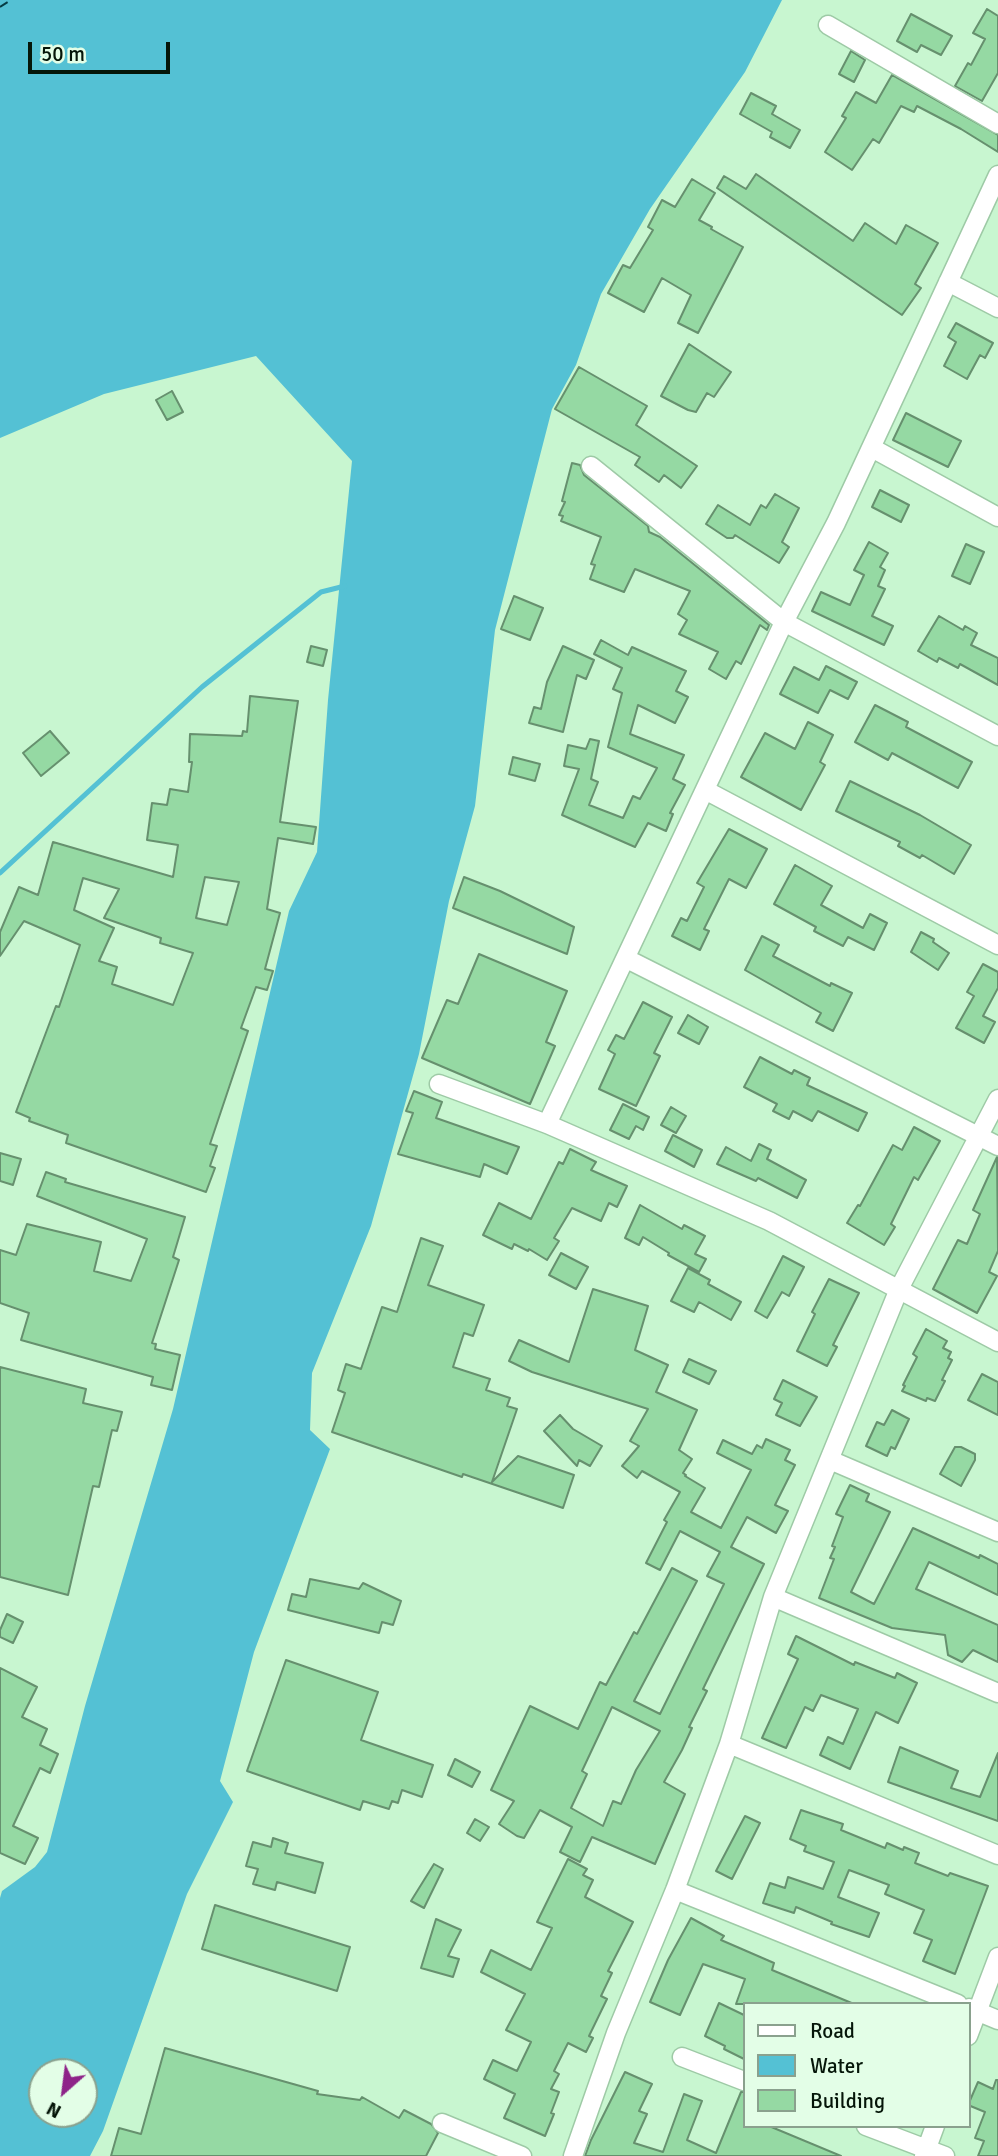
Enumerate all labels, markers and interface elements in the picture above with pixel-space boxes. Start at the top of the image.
scale bar [32,28,173,72]
text: 50 m [41,41,85,67]
legend [743,2002,970,2128]
text: Road [810,2018,855,2044]
text: Water [810,2053,863,2079]
north arrow [28,2058,98,2128]
text: Building [810,2088,885,2114]
text: N [43,2096,66,2123]

